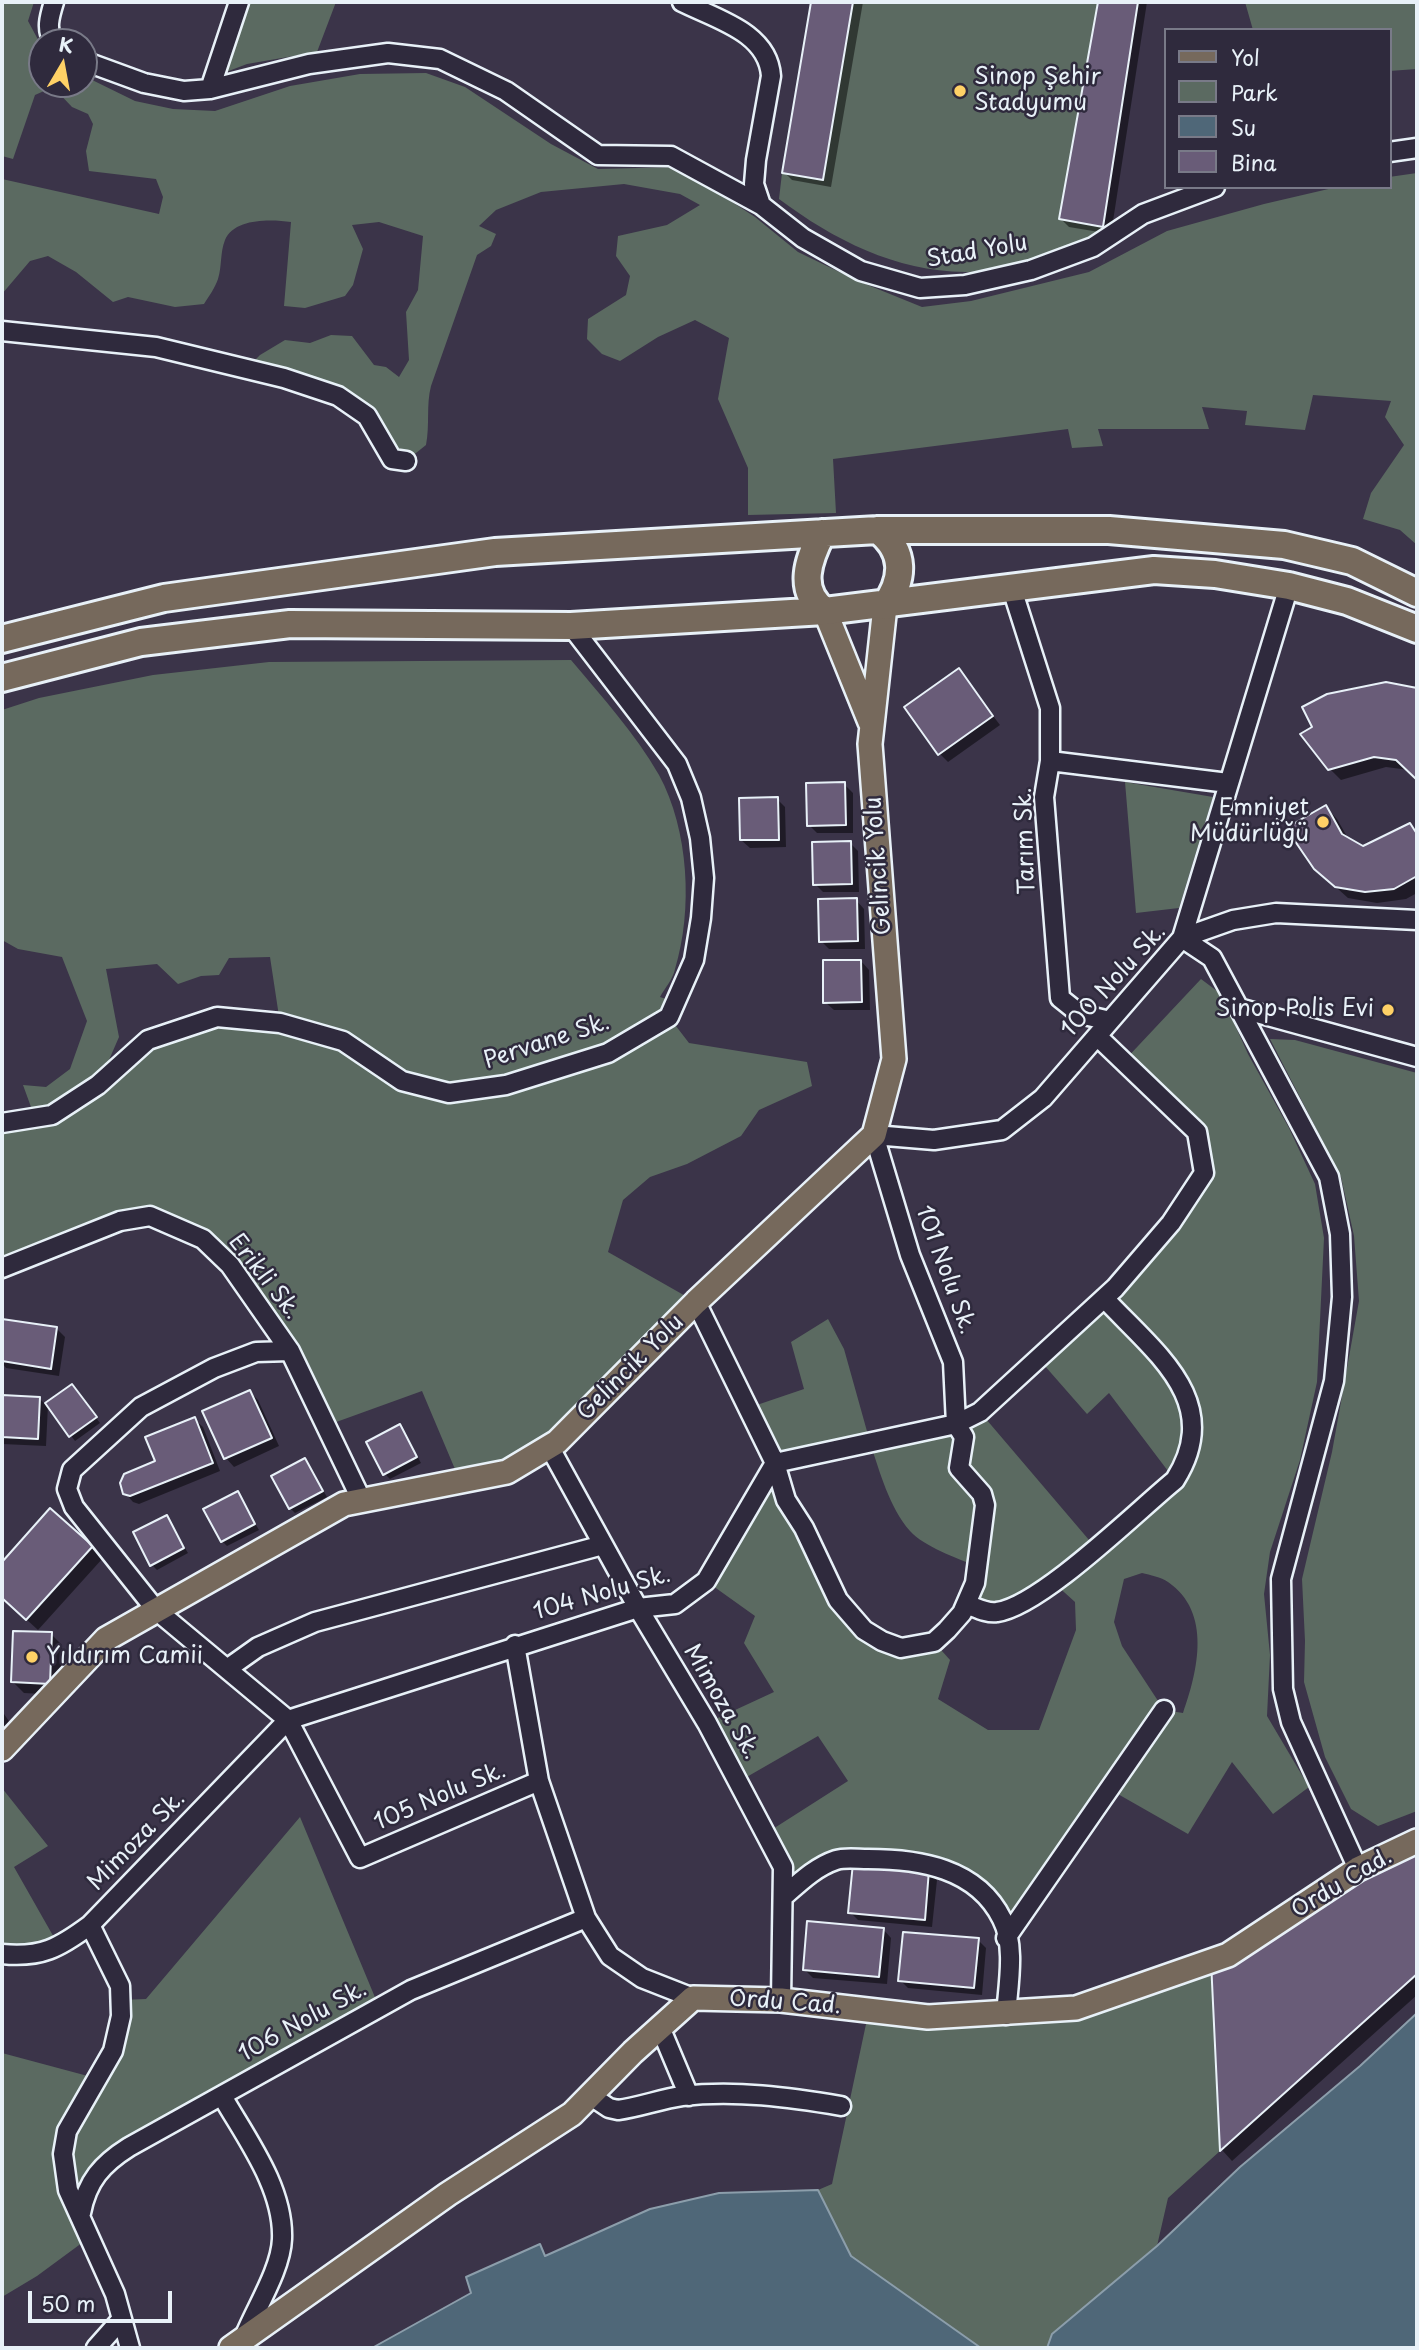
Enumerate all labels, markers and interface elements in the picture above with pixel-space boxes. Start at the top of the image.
north arrow [28,28,98,98]
legend [1164,28,1391,189]
text: K [57,29,76,59]
text: Yol [1231,41,1260,73]
place label: Sinop Şehir Stadyumu [974,64,1101,118]
text: Park [1231,76,1278,108]
marker: Sinop Şehir Stadyumu [952,83,968,99]
text: Su [1231,111,1256,143]
text: Bina [1231,146,1276,178]
street label: Stad Yolu [924,230,1030,274]
street label: Tarım Sk. [1010,787,1042,895]
place label: Emniyet Müdürlüğü [1190,795,1309,849]
street label: Gelincik Yolu [860,796,898,936]
marker: Emniyet Müdürlüğü [1315,814,1331,830]
street label: 100 Nolu Sk. [1056,919,1172,1043]
place label: Sinop Polis Evi [1216,996,1374,1024]
marker: Sinop Polis Evi [1380,1002,1396,1018]
street label: Pervane Sk. [481,1009,613,1075]
street label: 101 Nolu Sk. [909,1202,981,1338]
street label: Erikli Sk. [222,1229,306,1325]
street label: Gelincik Yolu [572,1309,690,1427]
street label: 104 Nolu Sk. [530,1561,674,1627]
street label: Mimoza Sk. [677,1640,765,1764]
place label: Yıldırım Camii [46,1643,203,1671]
marker: Yıldırım Camii [24,1649,40,1665]
street label: 105 Nolu Sk. [370,1757,510,1837]
street label: Mimoza Sk. [83,1785,191,1897]
street label: Ordu Cad. [1287,1843,1397,1925]
street label: 106 Nolu Sk. [234,1975,372,2069]
street label: Ordu Cad. [728,1985,842,2021]
scale bar [32,2276,175,2320]
text: 50 m [41,2287,95,2319]

